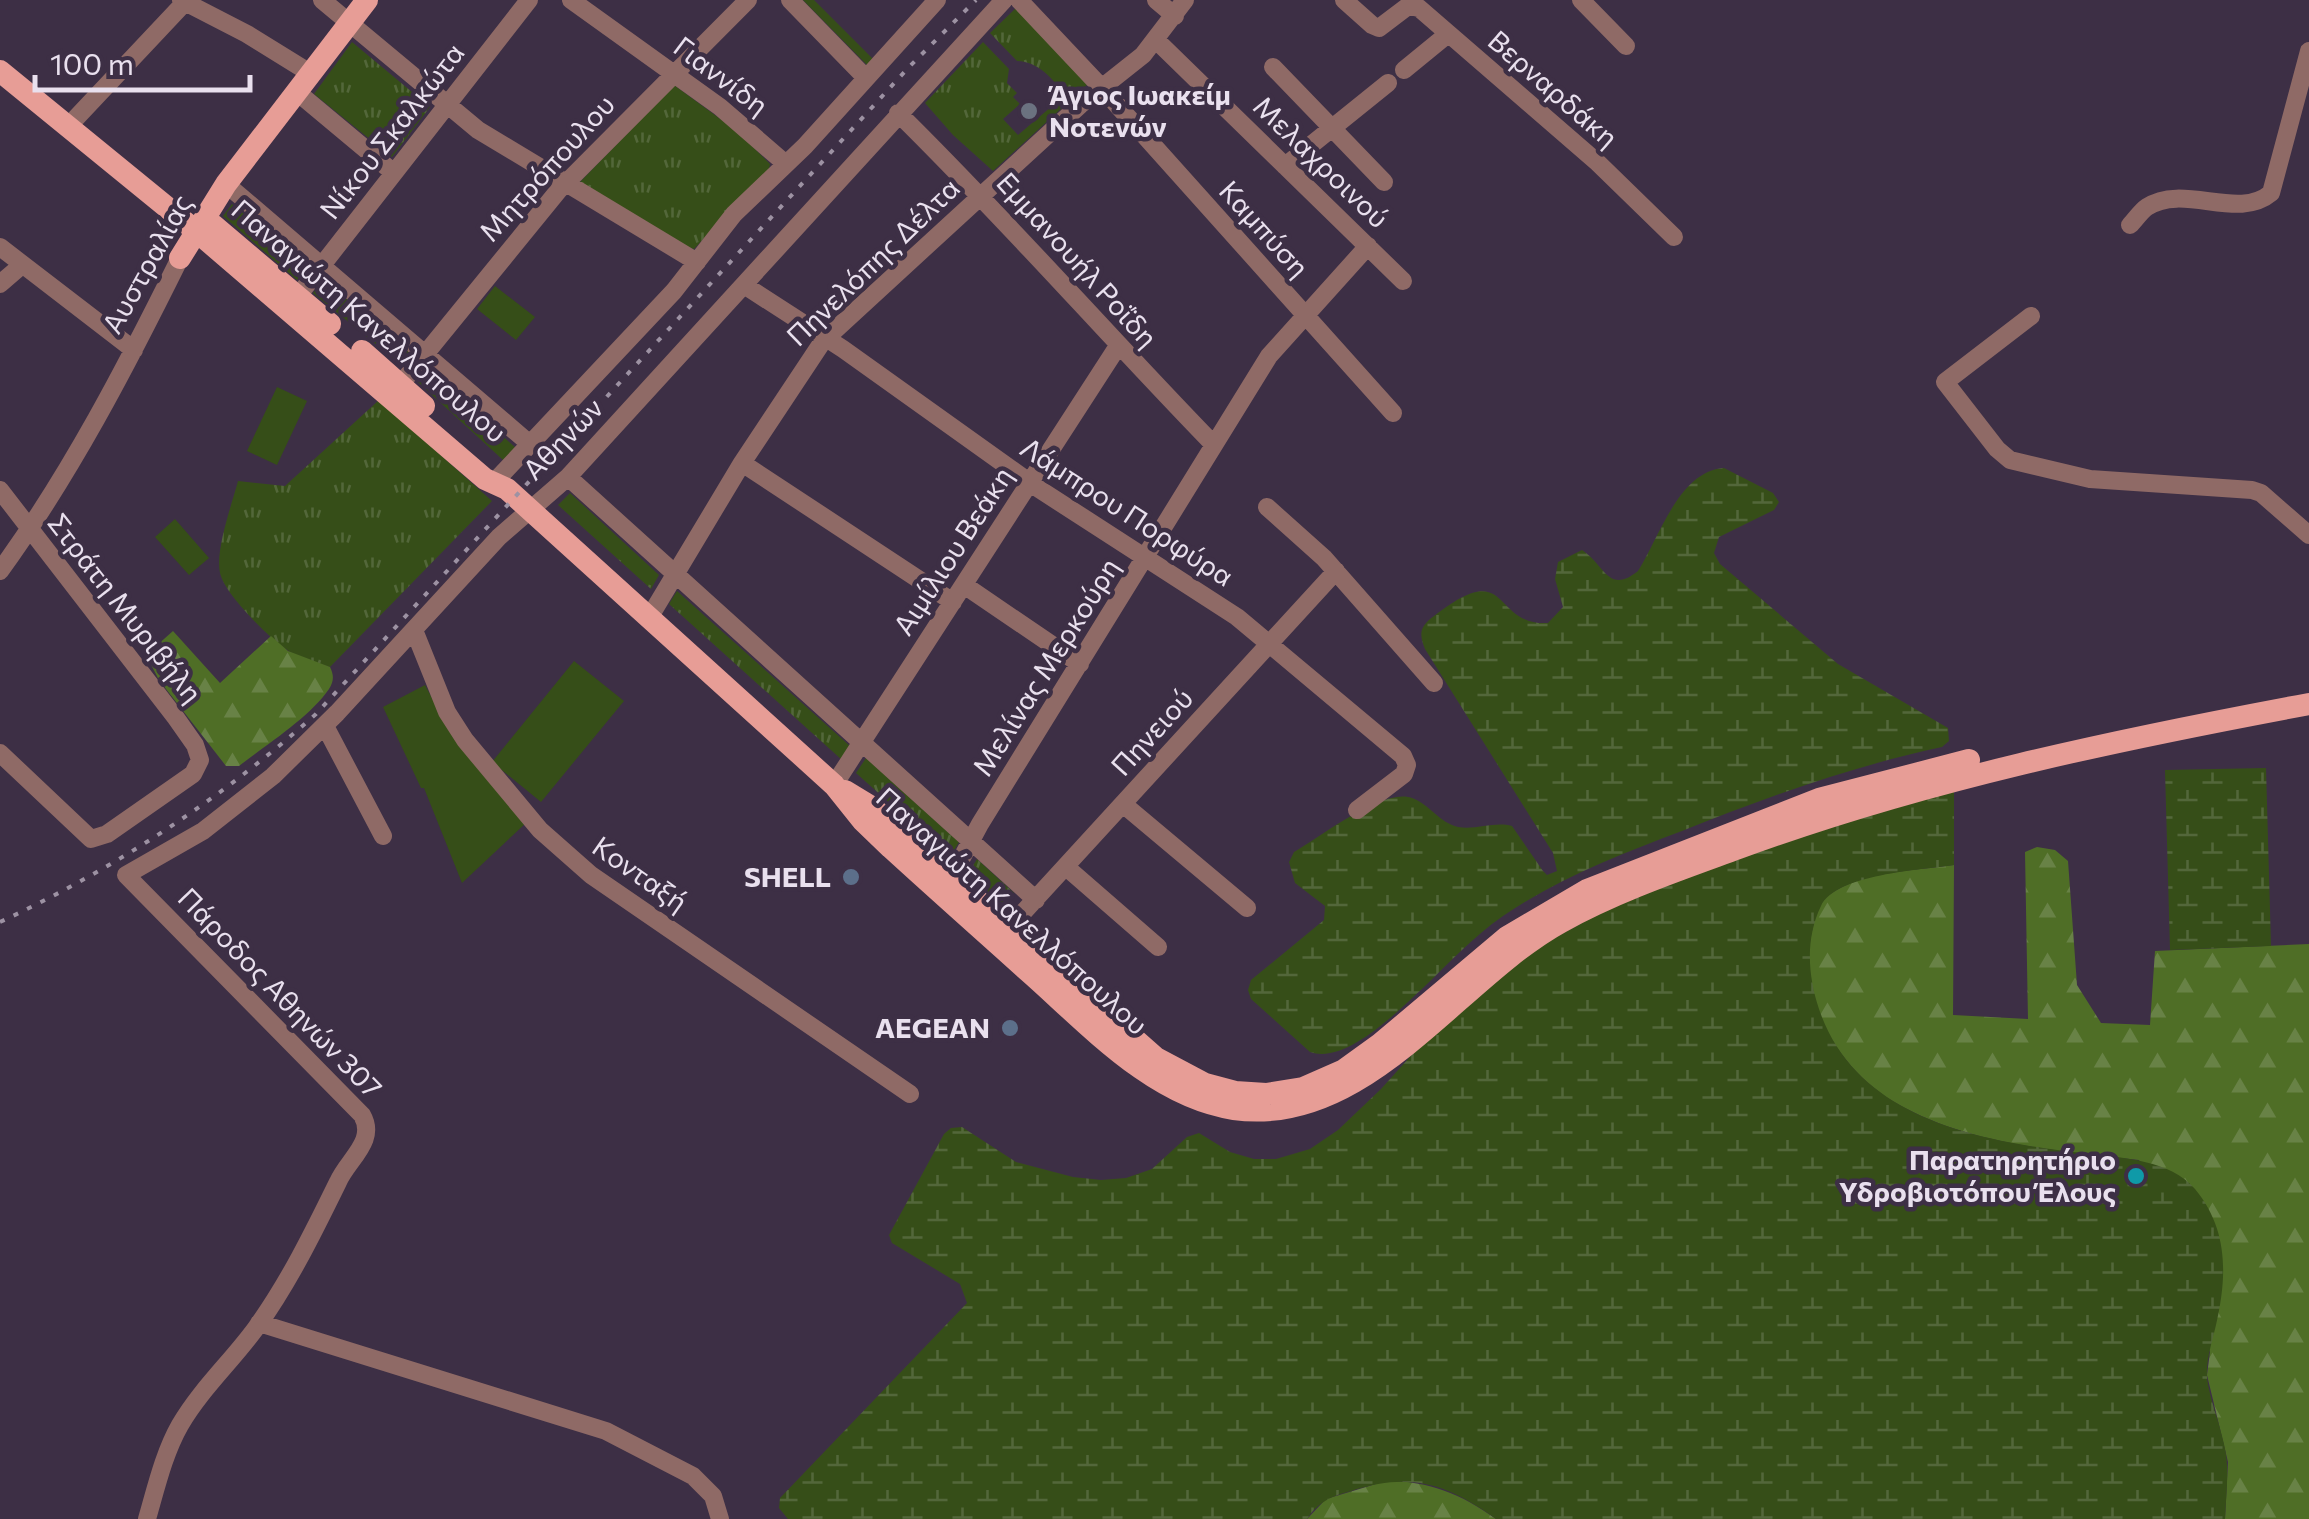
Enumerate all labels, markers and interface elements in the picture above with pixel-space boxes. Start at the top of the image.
street label: Βερναρδάκη [1482,23,1626,154]
street label: Γιαννίδη [668,29,775,122]
scale bar [35,30,250,92]
street label: Νίκου Σκαλκώτα [312,36,470,225]
text: 100 m [50,44,134,81]
place label: Άγιος Ιωακείμ Νοτενών [1047,77,1231,143]
street label: Μητρόπουλου [472,87,621,248]
street label: Μελαχροινού [1247,88,1396,234]
marker: Άγιος Ιωακείμ Νοτενών [1018,100,1040,122]
street label: Εμμανουήλ Ροΐδη [990,165,1165,354]
street label: Πηνελόπης Δέλτα [779,170,966,352]
street label: Καμπύση [1213,173,1317,284]
street label: Αυστραλίας [94,188,198,339]
street label: Παναγιώτη Κανελλόπουλου [225,192,514,449]
street label: Αθηνών [515,390,609,486]
street label: Λάμπρου Πορφύρα [1015,430,1240,593]
street label: Αιμίλιου Βεάκη [885,460,1019,641]
street label: Στράτη Μυριβήλη [41,506,210,709]
street label: Μελίνας Μερκούρη [964,551,1126,782]
street label: Πηνειού [1103,681,1199,782]
street label: Παναγιώτη Κανελλόπουλου [870,780,1155,1041]
street label: Κονταξή [587,828,695,918]
place label: SHELL [744,859,831,893]
marker: SHELL [840,866,862,888]
street label: Πάροδος Αθηνών 307 [172,880,390,1104]
place label: AEGEAN [875,1010,990,1044]
marker: AEGEAN [999,1017,1021,1039]
place label: Παρατηρητήριο Υδροβιοτόπου Έλους [1839,1142,2116,1208]
marker: Παρατηρητήριο Υδροβιοτόπου Έλους [2125,1165,2147,1187]

